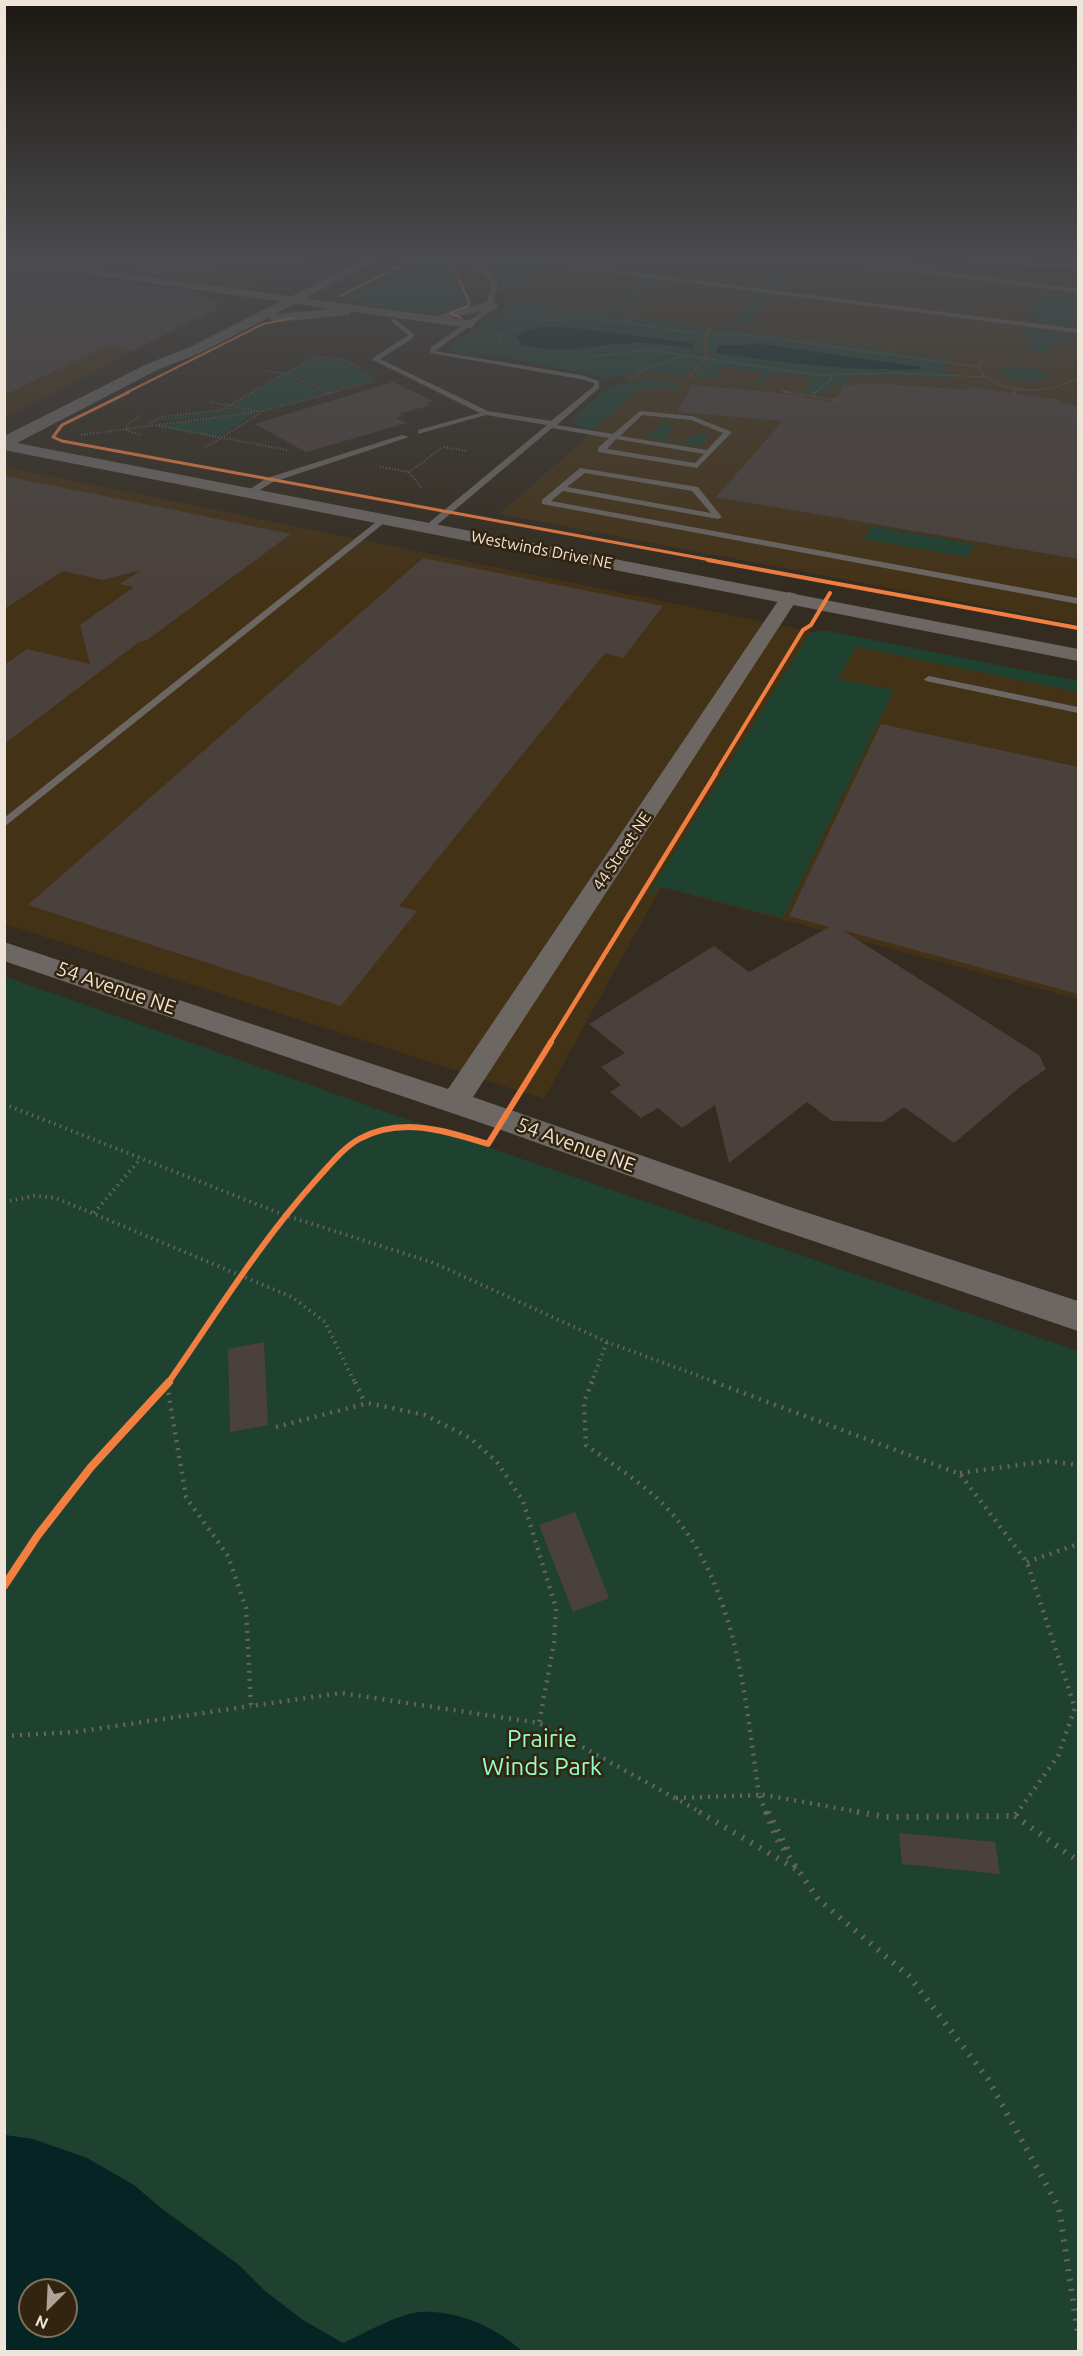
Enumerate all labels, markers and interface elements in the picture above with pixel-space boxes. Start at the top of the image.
street label: Westwinds Drive NE [470,527,614,573]
street label: 44 Street NE [589,808,655,894]
street label: 54 Avenue NE [53,956,179,1020]
street label: 54 Avenue NE [513,1112,639,1178]
park label: Prairie Winds Park [482,1725,602,1781]
north arrow [18,2278,78,2338]
text: N [32,2312,51,2333]

